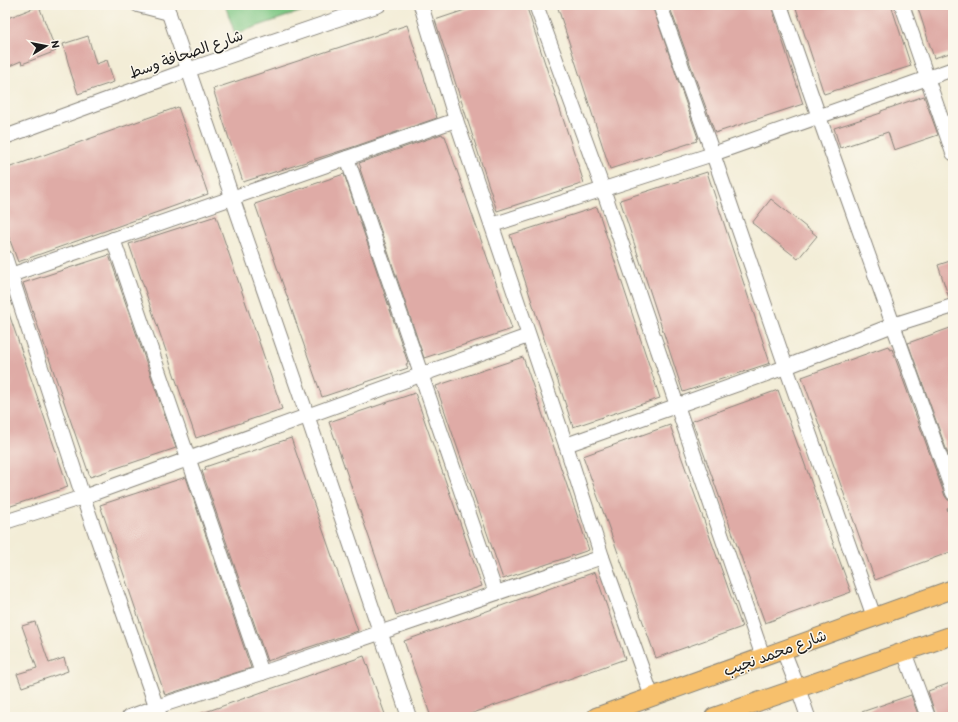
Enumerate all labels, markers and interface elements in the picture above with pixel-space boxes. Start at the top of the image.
north arrow [26,26,66,66]
street label: شارع الصحافة وسط [127,26,246,83]
text: N [48,40,62,49]
street label: شارع محمد نجيب [721,626,829,681]

